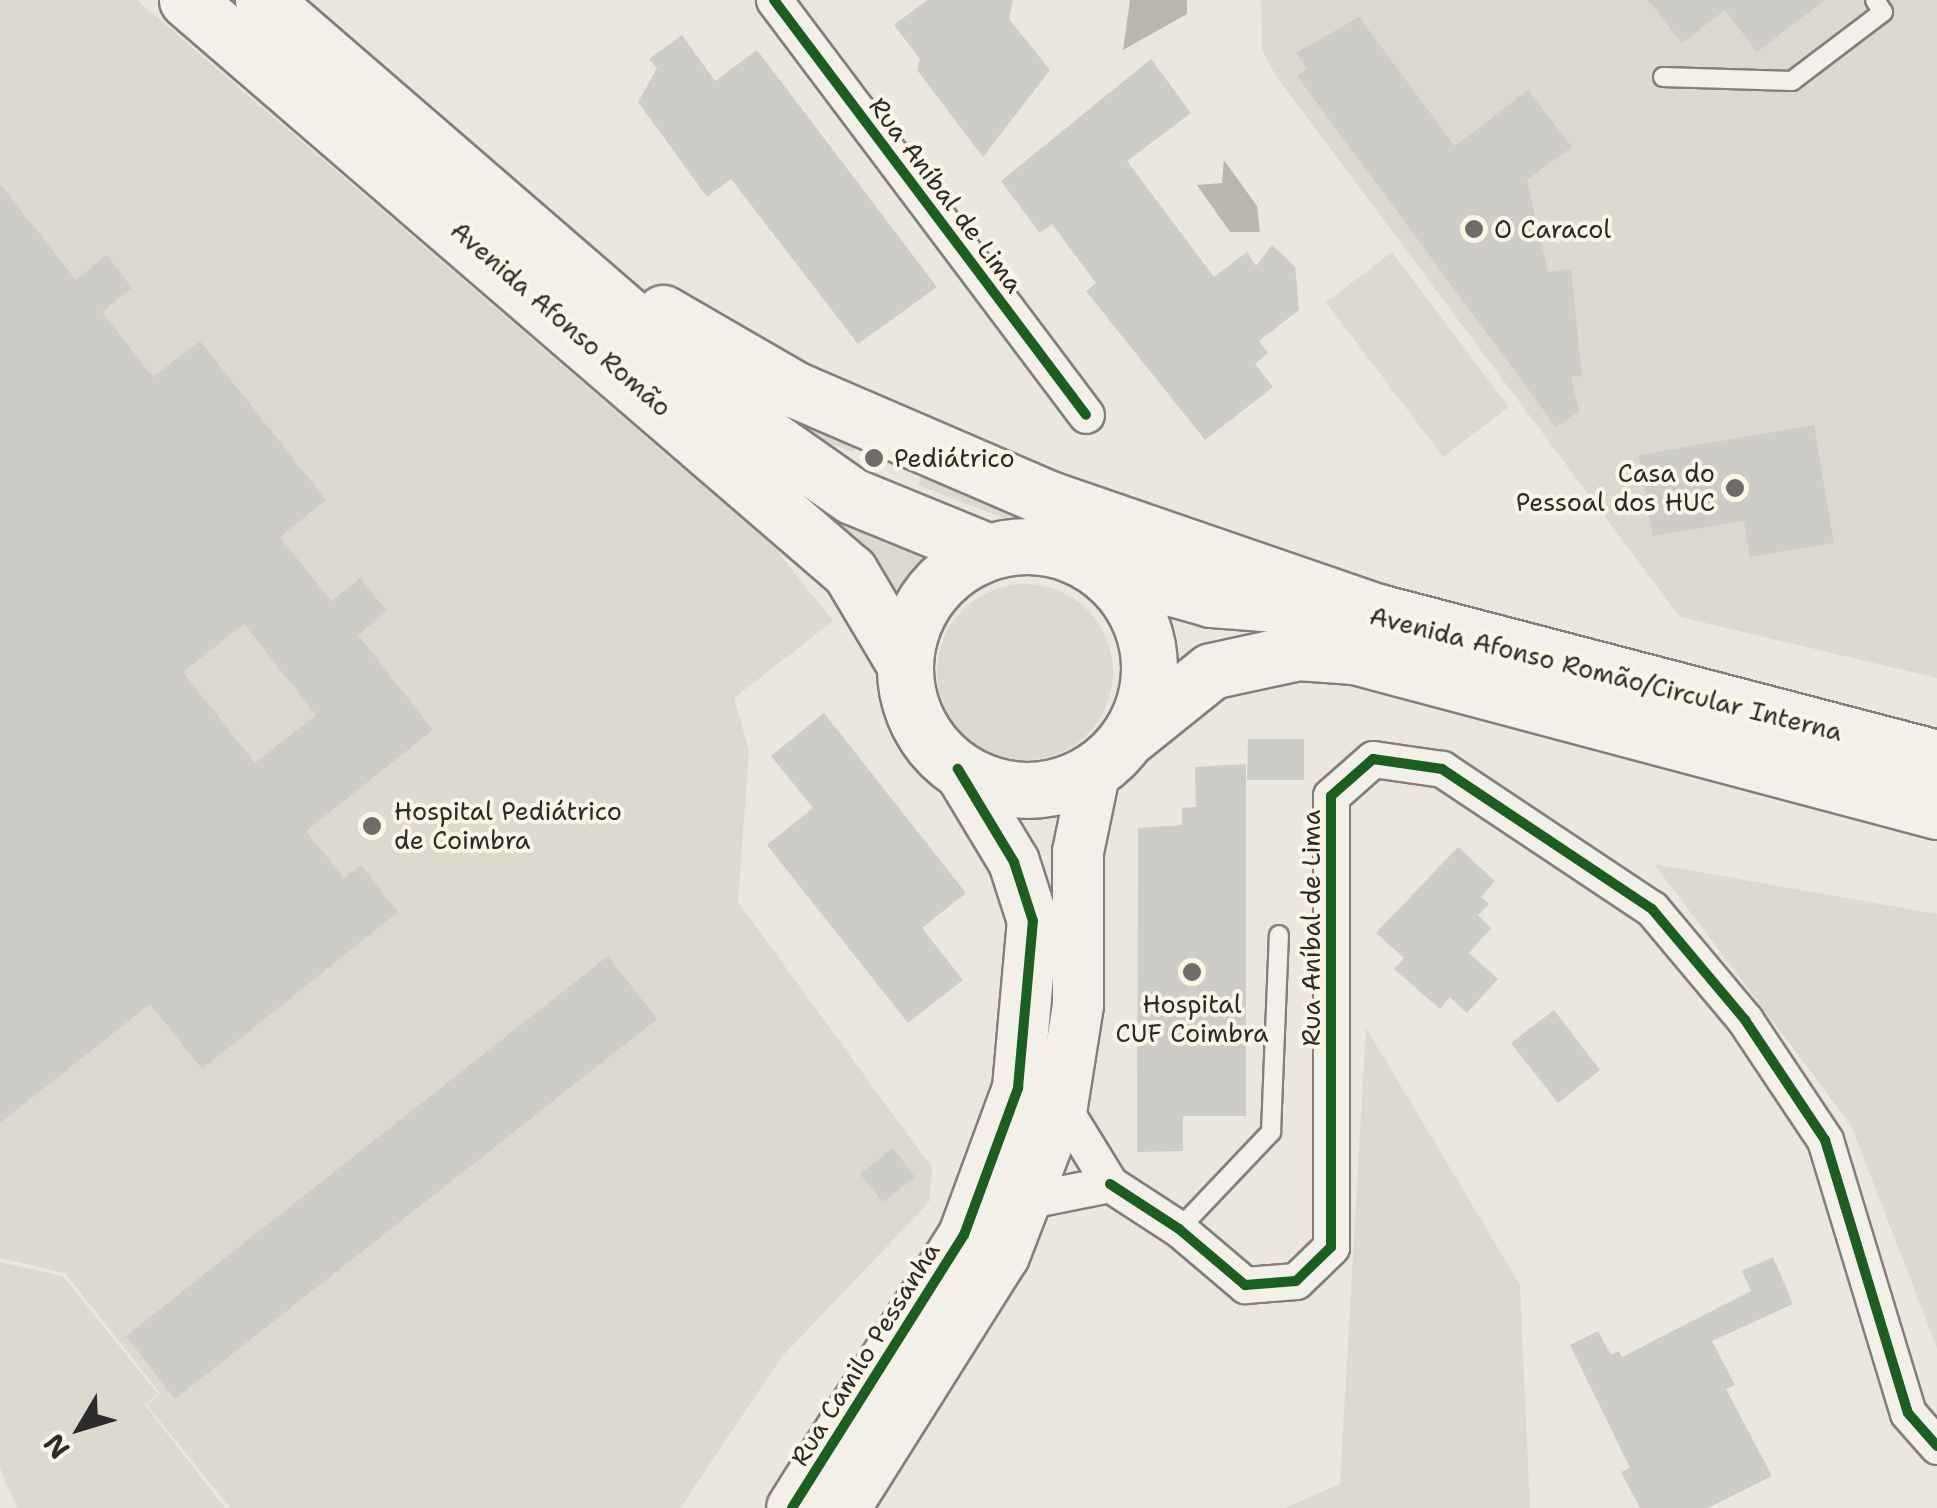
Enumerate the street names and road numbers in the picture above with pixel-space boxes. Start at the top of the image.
street label: Rua Aníbal de Lima [863,92,1029,298]
street label: Avenida Afonso Romão [445,215,677,423]
street label: Avenida Afonso Romão/Circular Interna [1367,601,1845,747]
street label: Rua Aníbal de Lima [1296,810,1326,1046]
street label: Rua Camilo Pessanha [784,1237,946,1471]

